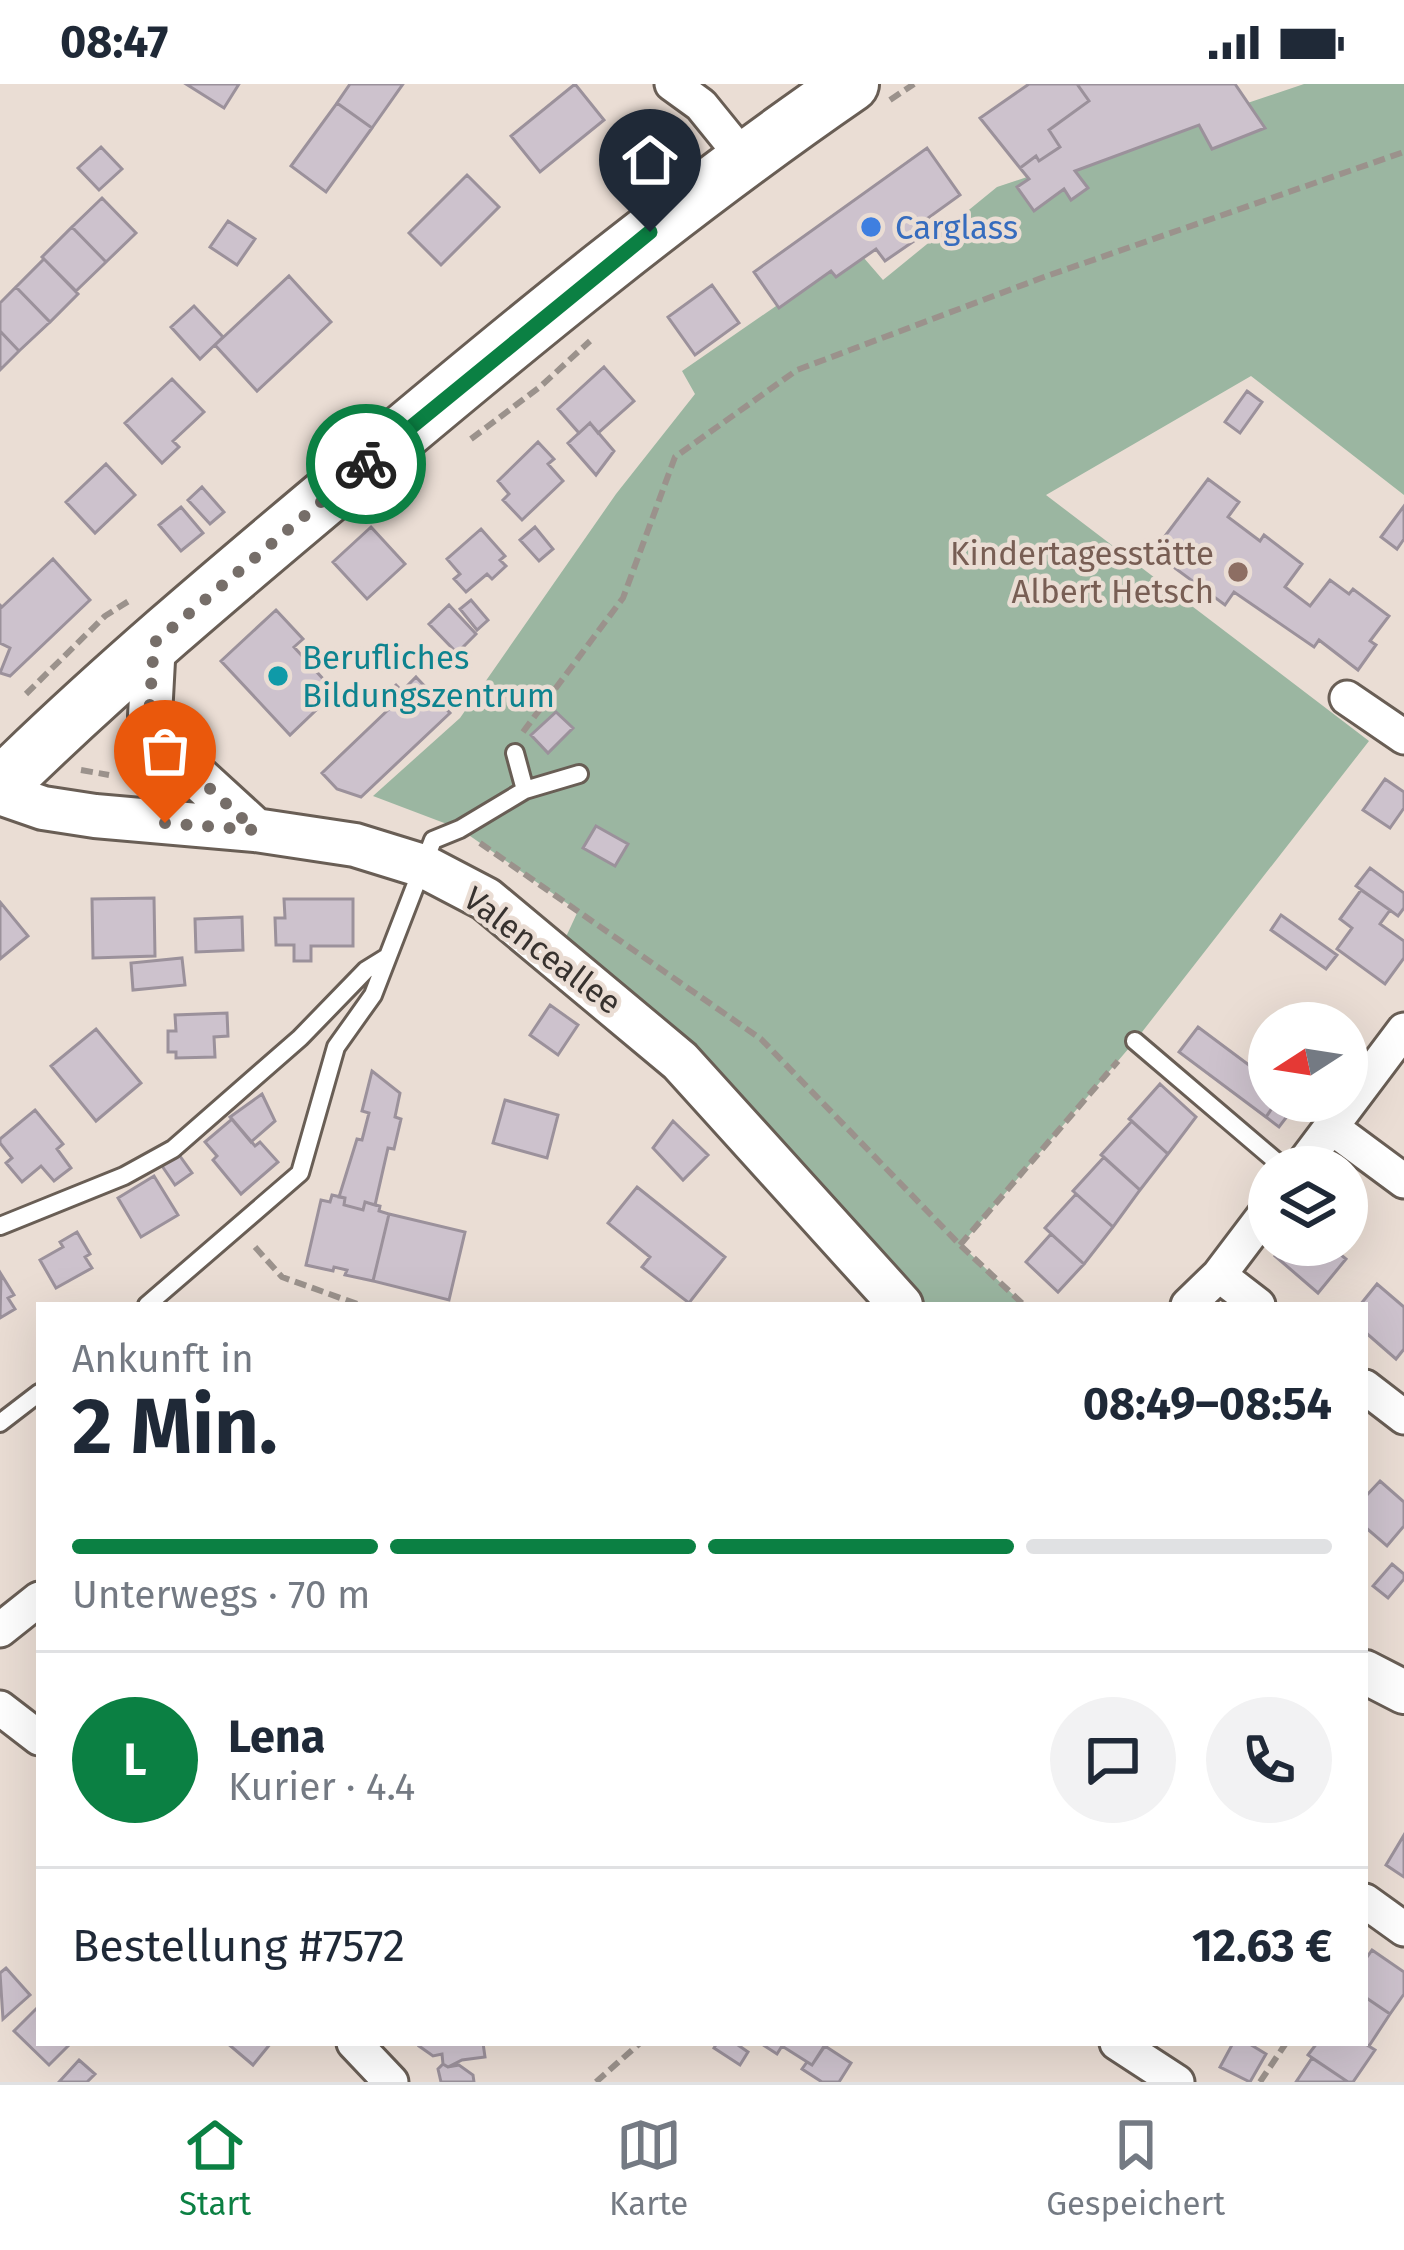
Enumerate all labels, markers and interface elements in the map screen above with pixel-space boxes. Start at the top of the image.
text: 08:47 [60,15,168,69]
pin [599,109,701,232]
icon: home [617,127,683,193]
place label: Carglass [895,208,1018,248]
marker: Carglass [858,214,884,240]
courier [306,404,426,524]
icon: bike [333,431,399,497]
place label: Kindertagesstätte Albert Hetsch [950,534,1214,612]
marker: Kindertagesstätte Albert Hetsch [1225,559,1251,585]
place label: Berufliches Bildungszentrum [302,638,555,716]
marker: Berufliches Bildungszentrum [265,663,291,689]
pin [114,700,216,823]
icon: bag [132,718,198,784]
street label: Valenceallee [456,879,629,1023]
north arrow [1248,1002,1368,1122]
map controls [1248,1002,1368,1266]
button: layers [1248,1146,1368,1266]
text: Ankunft in [72,1336,254,1382]
text: 08:49–08:54 [1083,1377,1332,1431]
text: 2 Min. [72,1380,278,1474]
text: Unterwegs · 70 m [72,1572,370,1618]
button: chat [1050,1697,1176,1823]
button: phone [1206,1697,1332,1823]
text: Lena [228,1710,325,1764]
text: L [123,1733,147,1787]
text: Kurier · 4.4 [228,1764,415,1810]
text: Bestellung #7572 [72,1919,405,1973]
text: 12.63 € [1192,1919,1332,1973]
tab: Start [179,2112,251,2224]
tab: Karte [609,2112,688,2224]
tab: Gespeichert [1046,2112,1225,2224]

